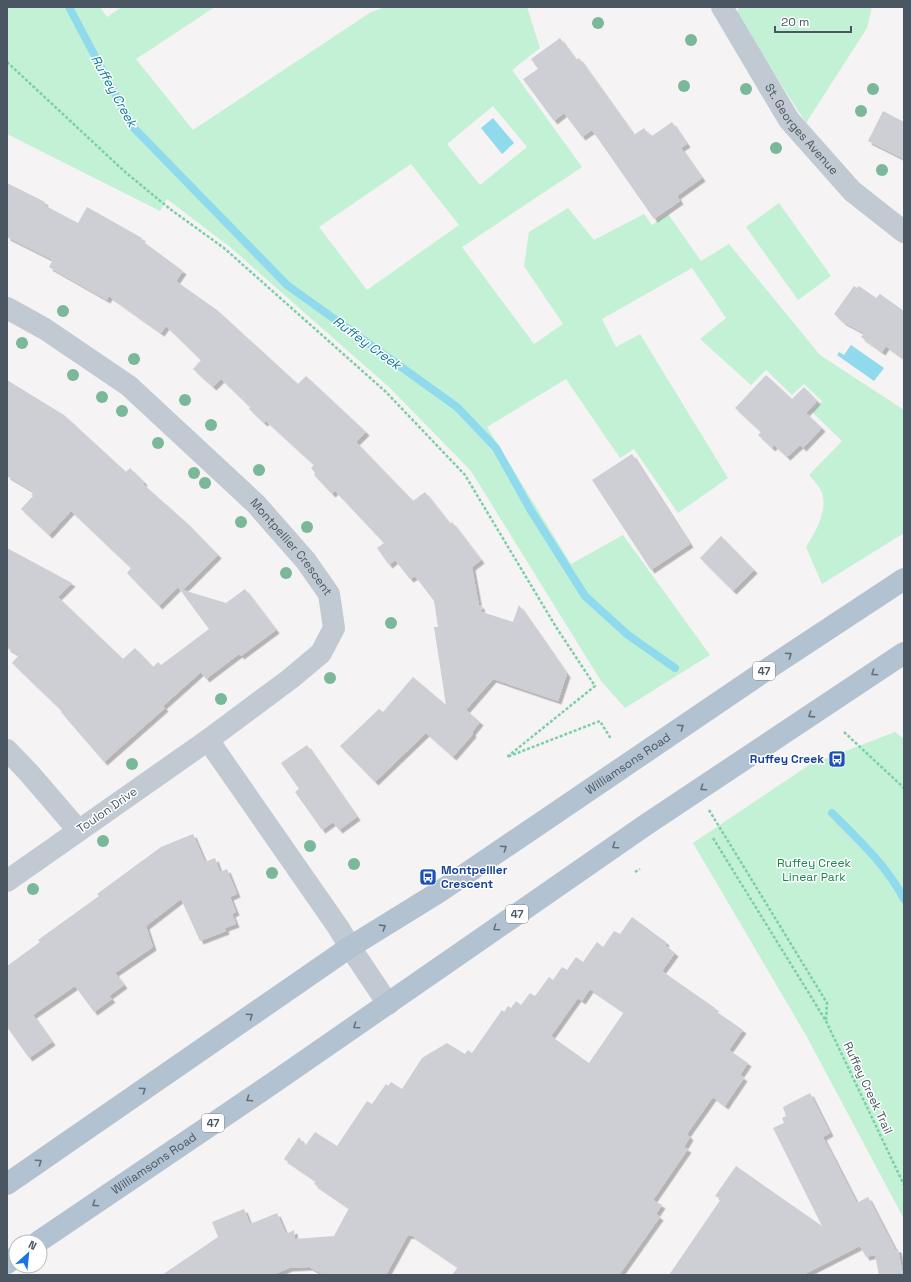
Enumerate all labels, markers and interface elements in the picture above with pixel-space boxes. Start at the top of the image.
scale bar [775,8,851,34]
text: 20 m [781,14,809,30]
water label: Ruffey Creek [87,52,142,132]
street label: St. Georges Avenue [761,80,842,178]
water label: Ruffey Creek [330,313,406,375]
street label: Montpellier Crescent [247,495,336,599]
one-way arrow [785,652,792,660]
road number: 47 [753,662,775,680]
one-way arrow [871,668,878,676]
one-way arrow [808,710,815,718]
one-way arrow [677,725,684,732]
street label: Williamsons Road [582,729,674,798]
bus stop icon: Ruffey Creek [827,749,847,769]
place label: Ruffey Creek [750,751,824,767]
street label: Toulon Drive [74,783,140,837]
one-way arrow [701,783,708,790]
one-way arrow [612,841,619,849]
one-way arrow [499,846,506,853]
park label: Ruffey Creek Linear Park [777,855,852,885]
place label: Montpellier Crescent [441,862,508,892]
bus stop icon: Montpellier Crescent [418,867,438,887]
road number: 47 [506,905,528,923]
one-way arrow [494,923,501,930]
one-way arrow [379,924,386,931]
one-way arrow [246,1013,253,1021]
one-way arrow [353,1021,360,1029]
street label: Ruffey Creek Trail [840,1039,896,1137]
one-way arrow [139,1087,146,1095]
one-way arrow [246,1094,253,1101]
road number: 47 [202,1114,224,1132]
street label: Williamsons Road [108,1129,200,1198]
one-way arrow [35,1159,42,1167]
one-way arrow [92,1199,99,1206]
north arrow [8,1234,48,1274]
text: N [26,1237,39,1253]

